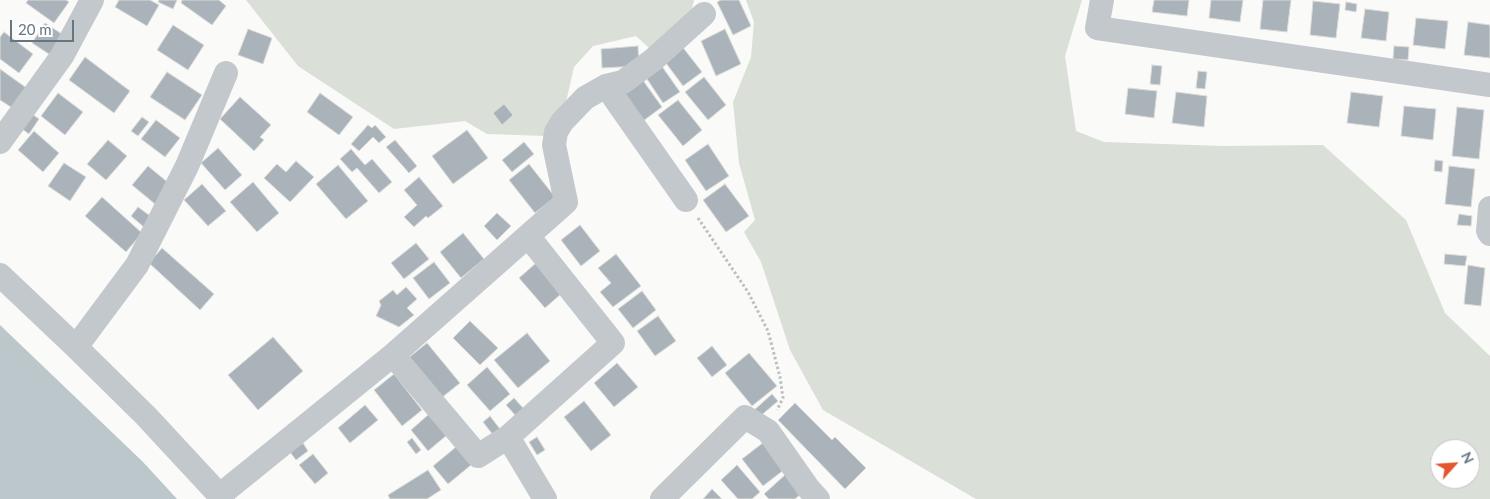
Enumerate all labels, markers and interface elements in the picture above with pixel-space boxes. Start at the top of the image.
scale bar [12,10,76,42]
text: 20 m [18,20,52,38]
north arrow [1430,439,1480,489]
text: N [1458,449,1478,466]

